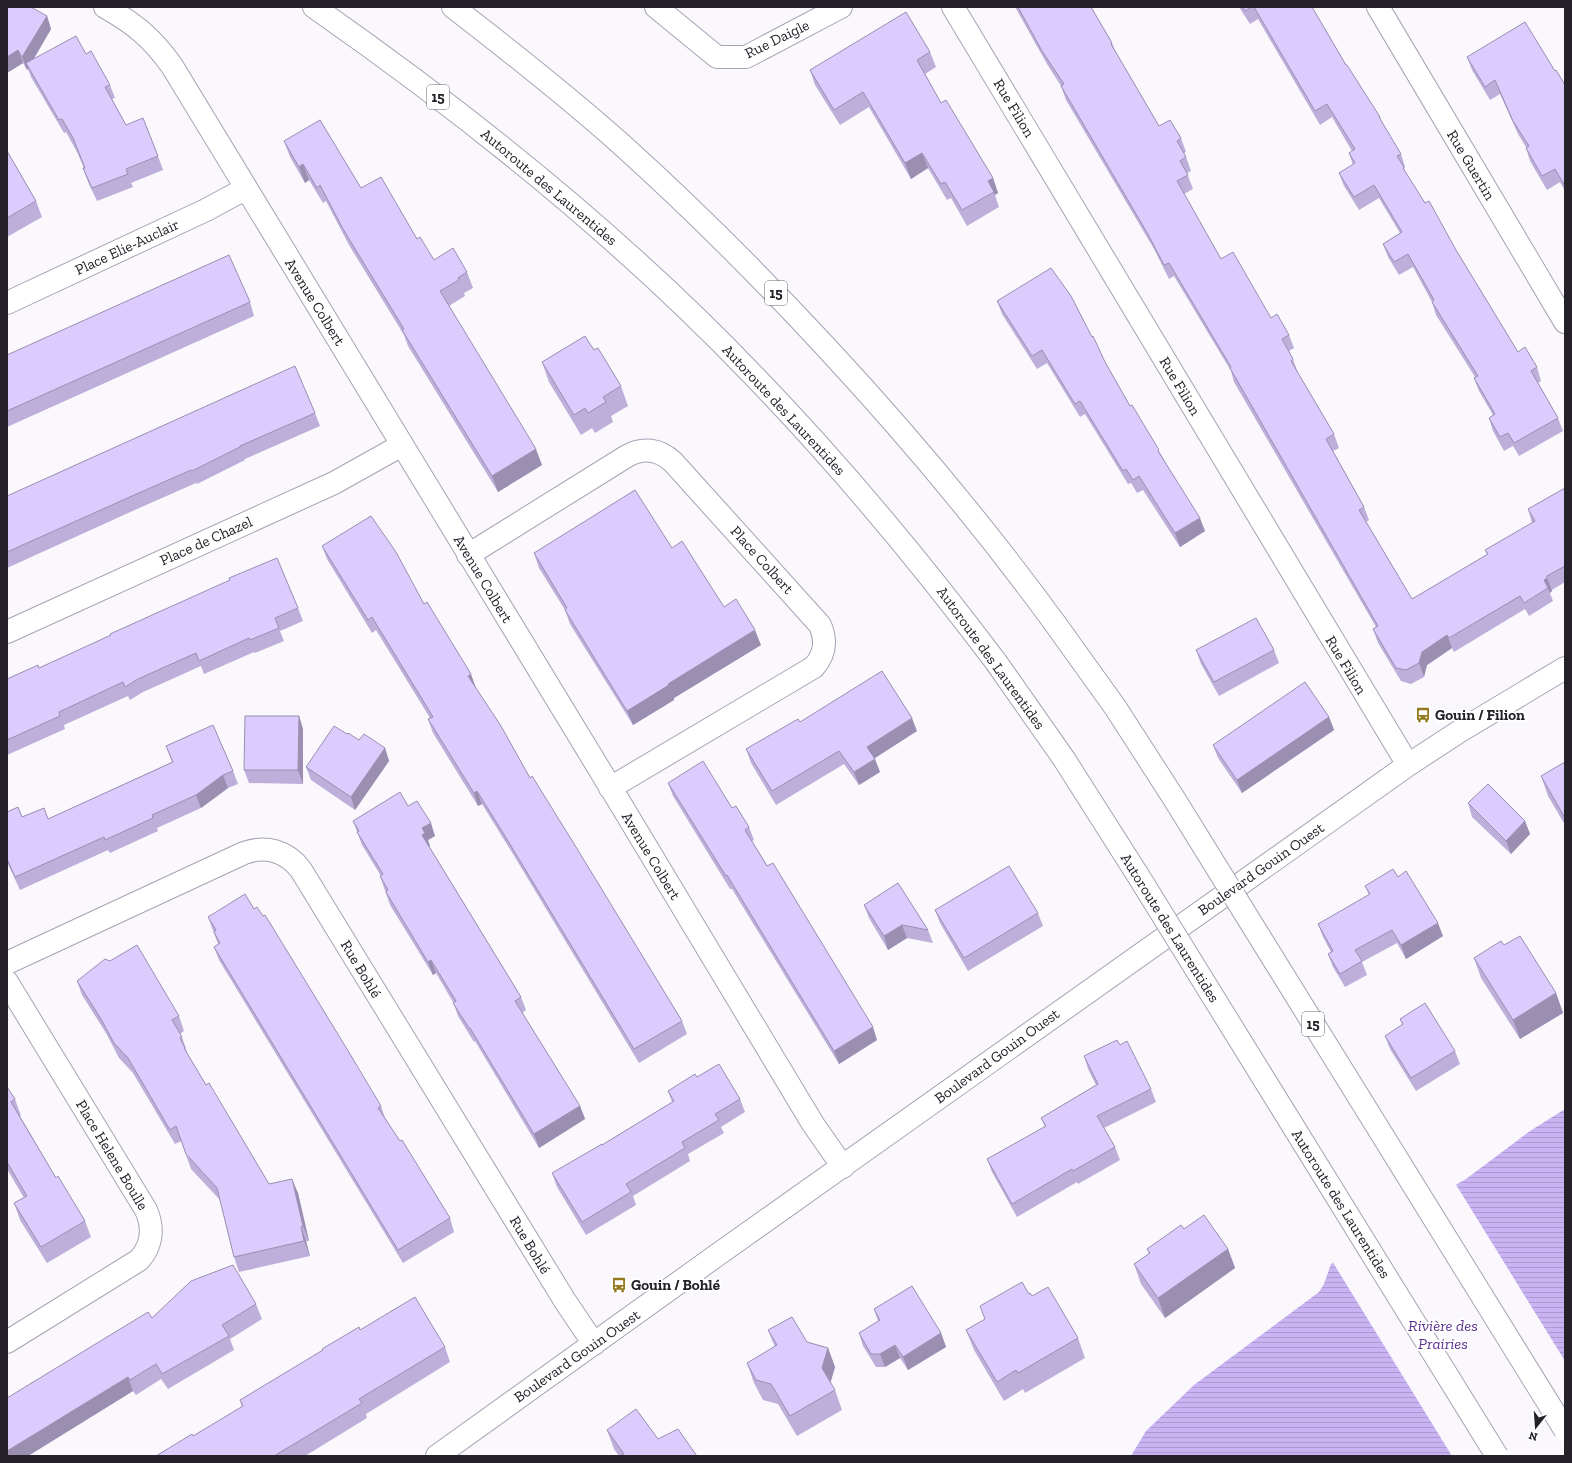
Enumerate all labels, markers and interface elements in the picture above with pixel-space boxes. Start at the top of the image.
street label: Rue Daigle [742,16,812,62]
street label: Rue Filion [989,75,1039,141]
road number: 15 [427,85,449,109]
street label: Autoroute des Laurentides [477,125,621,249]
street label: Rue Guertin [1443,127,1499,204]
street label: Place Elie-Auclair [72,215,182,279]
street label: Avenue Colbert [281,255,349,349]
road number: 15 [765,281,787,305]
street label: Autoroute des Laurentides [719,341,849,479]
street label: Rue Filion [1155,353,1205,419]
street label: Place de Chazel [157,513,255,569]
street label: Place Colbert [727,522,798,598]
street label: Avenue Colbert [450,532,516,627]
street label: Autoroute des Laurentides [933,583,1049,733]
street label: Rue Filion [1321,632,1371,698]
bus stop icon: Gouin / Filion [1414,706,1432,724]
place label: Gouin / Filion [1435,706,1525,724]
street label: Avenue Colbert [618,809,684,904]
street label: Boulevard Gouin Ouest [1194,818,1328,919]
street label: Autoroute des Laurentides [1117,850,1223,1006]
street label: Rue Bohlé [337,937,385,1001]
street label: Boulevard Gouin Ouest [931,1004,1063,1107]
road number: 15 [1302,1012,1324,1036]
street label: Place Helene Boulle [72,1097,152,1213]
street label: Autoroute des Laurentides [1288,1126,1394,1282]
street label: Rue Bohlé [506,1213,554,1277]
bus stop icon: Gouin / Bohlé [610,1276,628,1294]
place label: Gouin / Bohlé [631,1276,720,1294]
street label: Boulevard Gouin Ouest [510,1305,644,1406]
water label: Rivière des Prairies [1408,1316,1478,1353]
north arrow [1516,1407,1556,1447]
text: N [1527,1428,1539,1444]

